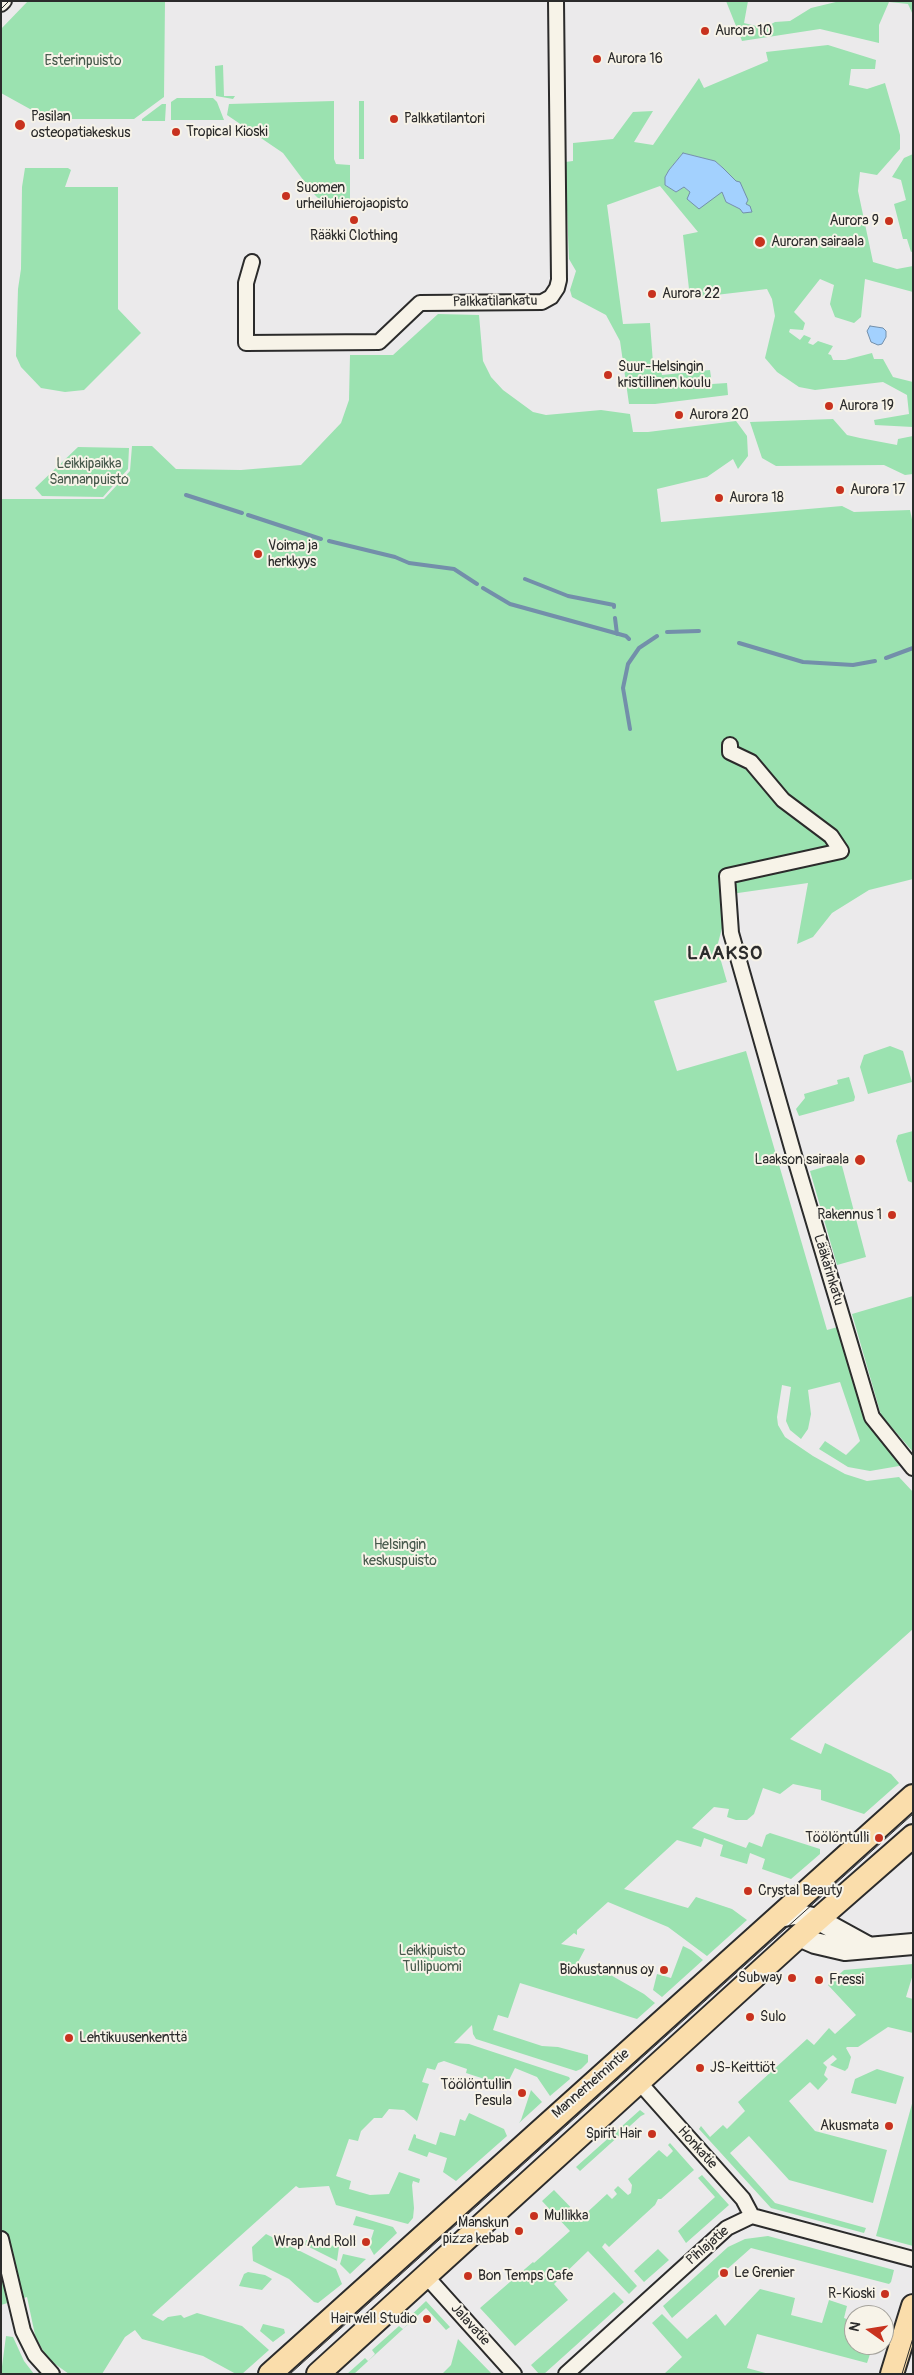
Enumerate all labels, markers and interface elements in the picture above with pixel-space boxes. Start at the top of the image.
place label: Aurora 10 [715,23,772,39]
marker: Aurora 10 [699,25,711,37]
place label: Aurora 16 [607,51,663,67]
park label: Esterinpuisto [45,53,121,69]
marker: Aurora 16 [591,53,603,65]
place label: Pasilan osteopatiakeskus [31,109,130,142]
place label: Palkkatilantori [404,111,485,127]
marker: Palkkatilantori [388,113,400,125]
marker: Pasilan osteopatiakeskus [13,118,27,132]
place label: Tropical Kioski [186,124,268,140]
marker: Tropical Kioski [170,126,182,138]
place label: Suomen urheiluhierojaopisto [296,180,409,212]
marker: Suomen urheiluhierojaopisto [280,190,292,202]
place label: Aurora 9 [829,213,879,229]
marker: Rääkki Clothing [348,214,360,226]
marker: Aurora 9 [883,215,895,227]
place label: Rääkki Clothing [310,228,398,244]
place label: Auroran sairaala [771,234,864,250]
marker: Auroran sairaala [753,235,767,249]
place label: Aurora 22 [662,286,720,302]
marker: Aurora 22 [646,288,658,300]
street label: Palkkatilankatu [452,293,538,311]
place label: Suur-Helsingin kristillinen koulu [618,359,711,392]
marker: Suur-Helsingin kristillinen koulu [602,369,614,381]
place label: Aurora 19 [839,398,894,414]
marker: Aurora 19 [823,400,835,412]
place label: Aurora 20 [689,407,749,423]
marker: Aurora 20 [673,409,685,421]
park label: Leikkipaikka Sannanpuisto [49,456,129,488]
place label: Aurora 17 [850,482,905,498]
marker: Aurora 17 [834,484,846,496]
place label: Aurora 18 [729,490,784,506]
marker: Aurora 18 [713,492,725,504]
place label: Voima ja herkkyys [268,538,318,570]
marker: Voima ja herkkyys [252,548,264,560]
district label: LAAKSO [686,943,764,965]
place label: Laakson sairaala [755,1152,849,1168]
marker: Laakson sairaala [853,1153,867,1167]
place label: Rakennus 1 [817,1207,882,1223]
marker: Rakennus 1 [886,1209,898,1221]
street label: Lääkärinkatu [809,1232,847,1308]
park label: Helsingin keskuspuisto [363,1537,437,1570]
place label: Töölöntulli [805,1830,869,1846]
marker: Töölöntulli [873,1832,885,1844]
place label: Crystal Beauty [758,1883,842,1899]
marker: Crystal Beauty [742,1885,754,1897]
park label: Leikkipuisto Tullipuomi [398,1943,466,1975]
place label: Biokustannus oy [560,1962,654,1978]
marker: Biokustannus oy [658,1964,670,1976]
place label: Subway [738,1970,782,1986]
marker: Subway [786,1972,798,1984]
place label: Fressi [829,1972,864,1988]
marker: Fressi [813,1974,825,1986]
place label: Sulo [760,2009,786,2025]
marker: Sulo [744,2011,756,2023]
place label: Lehtikuusenkenttä [79,2030,187,2046]
marker: Lehtikuusenkenttä [63,2032,75,2044]
street label: Mannerheimintie [549,2046,633,2122]
place label: JS-Keittiöt [710,2060,776,2076]
marker: JS-Keittiöt [694,2062,706,2074]
place label: Töölöntullin Pesula [441,2077,512,2110]
marker: Töölöntullin Pesula [516,2087,528,2099]
place label: Akusmata [820,2118,879,2134]
marker: Akusmata [883,2120,895,2132]
street label: Honkatie [674,2123,720,2173]
place label: Spirit Hair [586,2126,642,2142]
marker: Spirit Hair [646,2128,658,2140]
place label: Mullikka [544,2208,588,2224]
marker: Mullikka [528,2210,540,2222]
place label: Manskun pizza kebab [443,2215,509,2248]
street label: Pihlajatie [683,2223,733,2269]
marker: Manskun pizza kebab [513,2225,525,2237]
place label: Wrap And Roll [274,2234,356,2250]
marker: Wrap And Roll [360,2236,372,2248]
place label: Le Grenier [734,2265,795,2281]
marker: Le Grenier [718,2267,730,2279]
place label: Bon Temps Cafe [478,2268,573,2284]
marker: Bon Temps Cafe [462,2270,474,2282]
place label: R-Kioski [828,2286,875,2302]
marker: R-Kioski [879,2288,891,2300]
street label: Jalavatie [447,2301,493,2349]
north arrow [844,2305,894,2355]
place label: Hairwell Studio [330,2311,417,2327]
marker: Hairwell Studio [421,2313,433,2325]
text: N [846,2320,864,2333]

